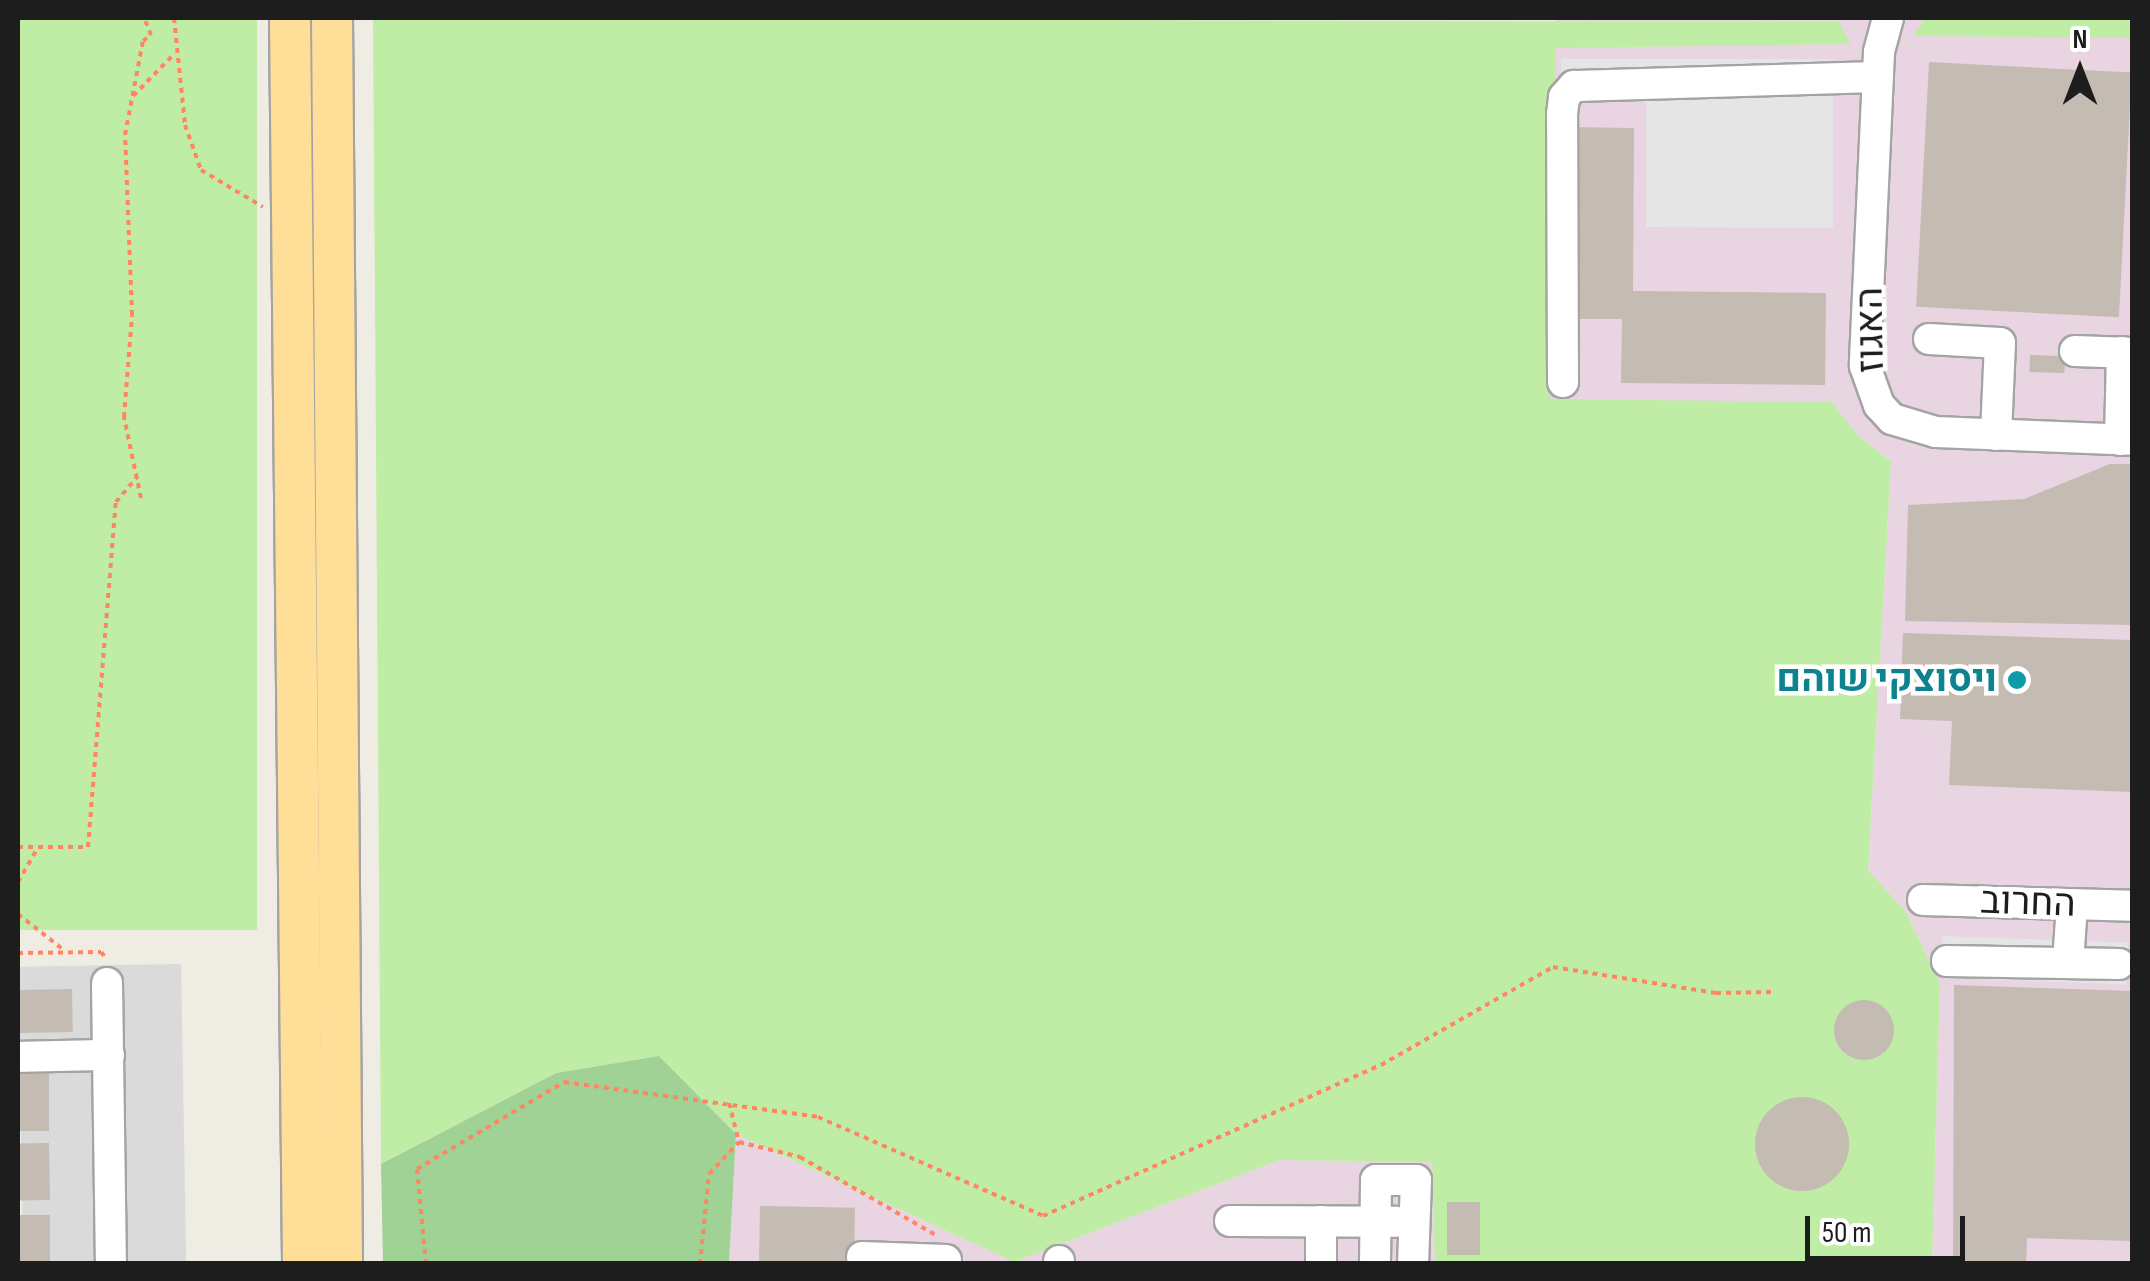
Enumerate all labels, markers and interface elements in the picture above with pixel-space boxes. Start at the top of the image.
north arrow [2030,20,2130,120]
text: N [2073,23,2087,56]
street label: האגוז [1847,287,1895,373]
place label: ויסוצקי שוהם [1776,657,1997,703]
marker: ויסוצקי שוהם [2006,669,2028,691]
street label: החרוב [1980,879,2076,927]
scale bar [1810,1196,1970,1258]
text: 50 m [1822,1215,1871,1251]

